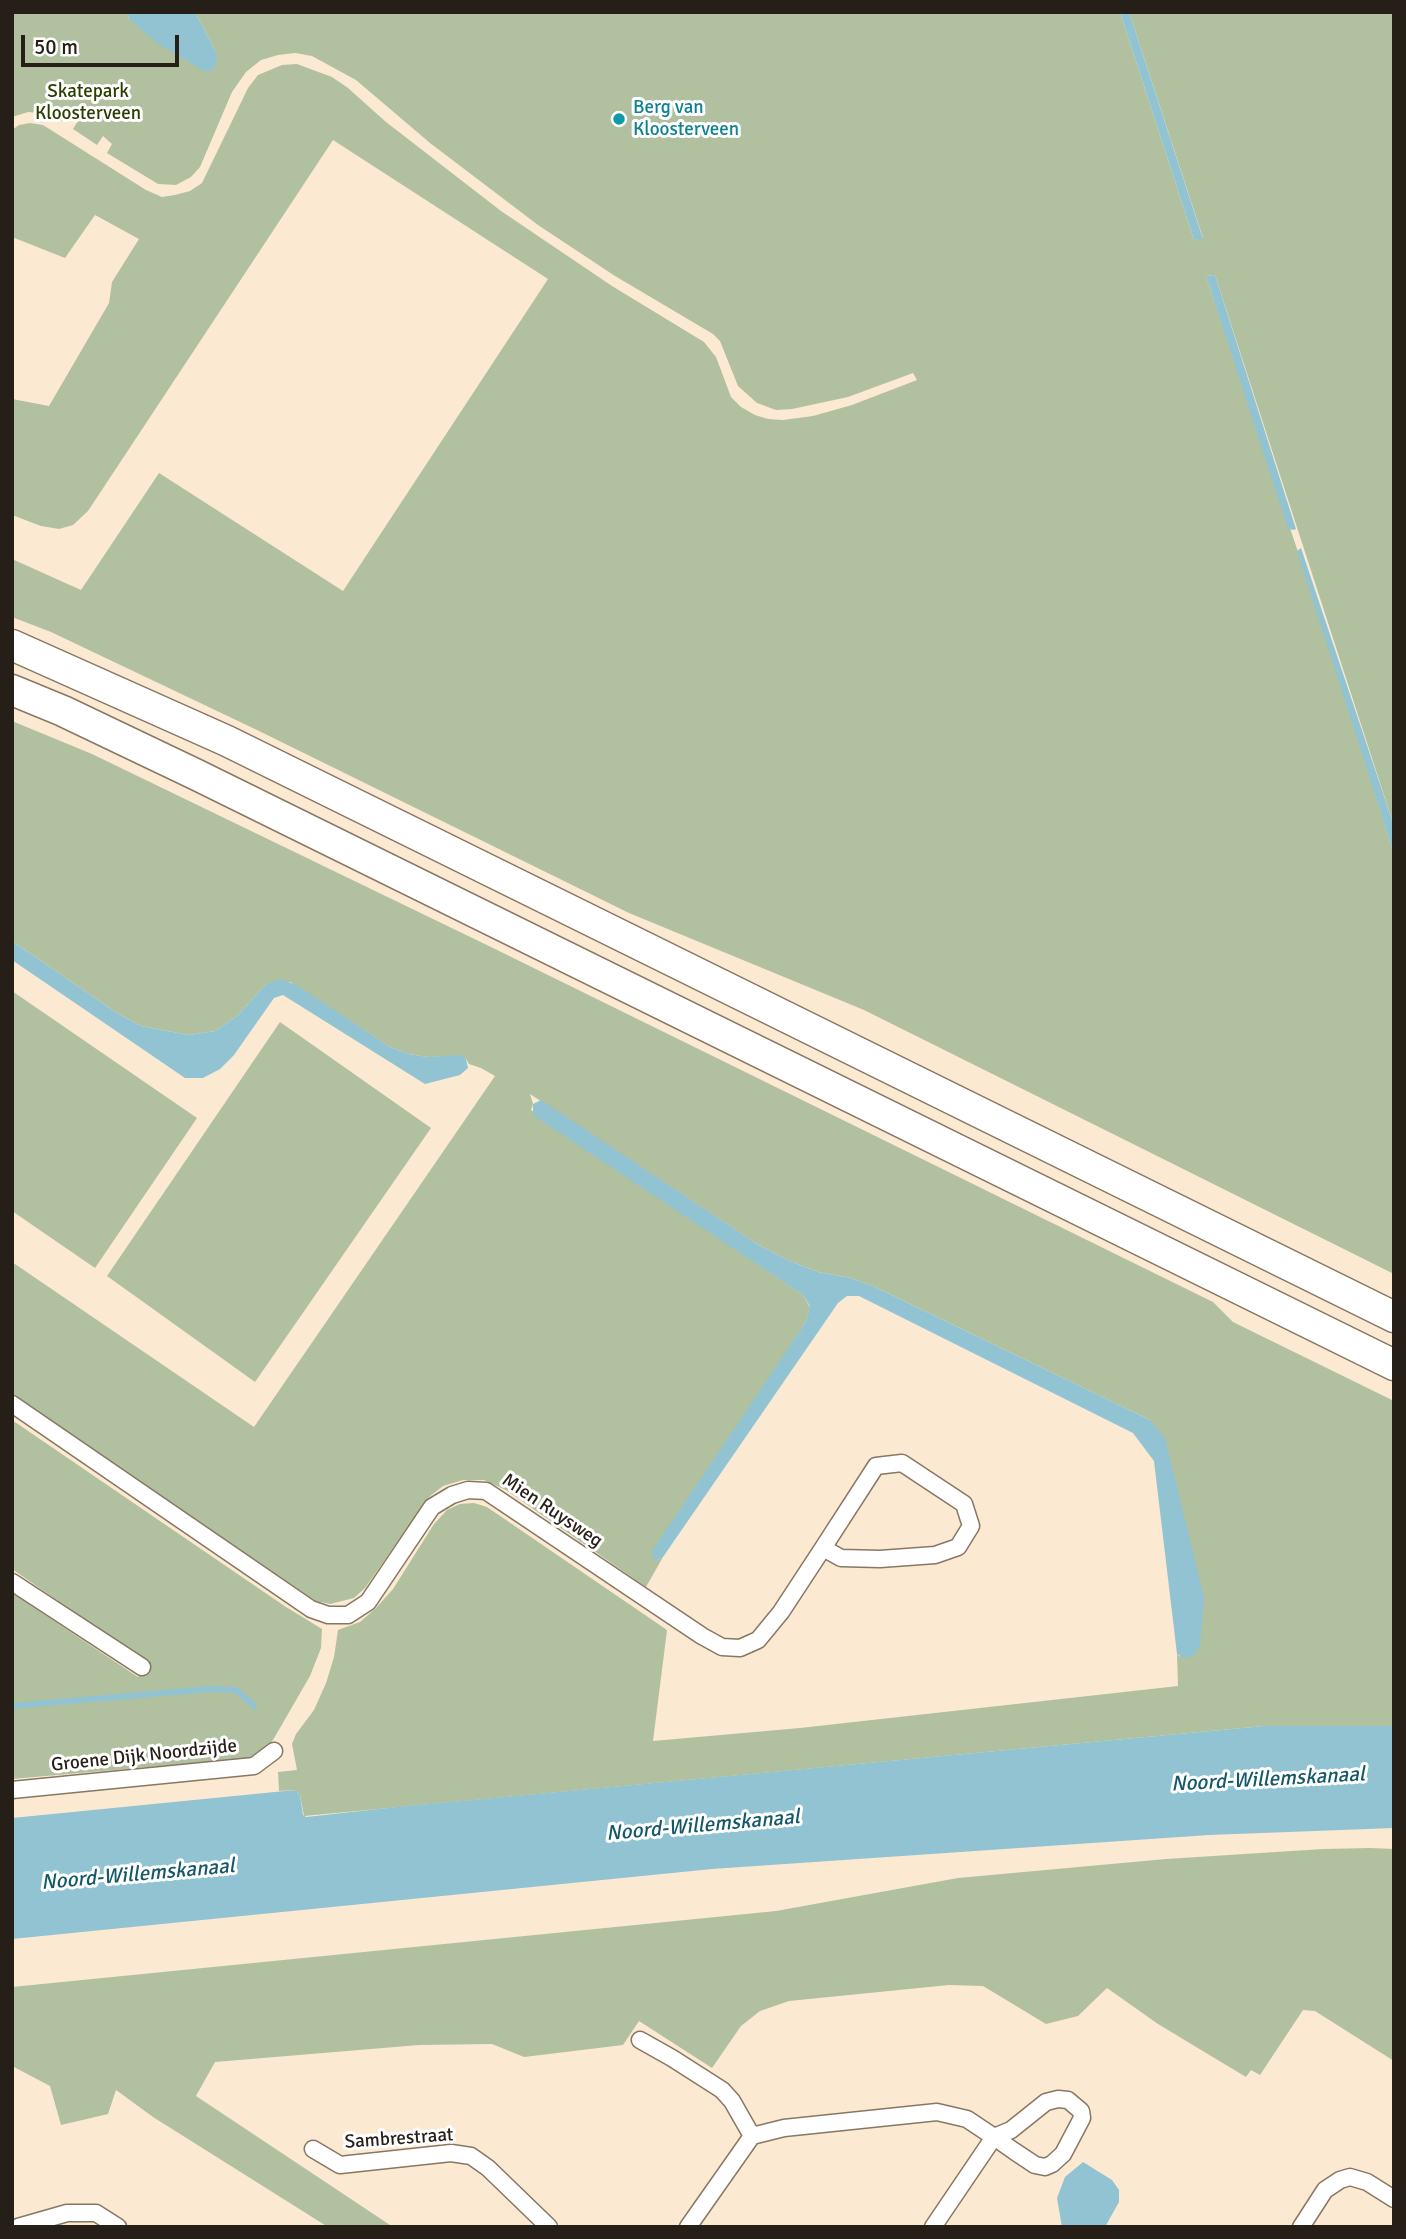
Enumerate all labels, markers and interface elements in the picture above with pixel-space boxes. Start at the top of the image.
scale bar [24,21,182,65]
text: 50 m [34,34,78,60]
park label: Skatepark Kloosterveen [35,81,141,125]
place label: Berg van Kloosterveen [633,97,739,141]
marker: Berg van Kloosterveen [611,111,627,127]
street label: Mien Ruysweg [497,1469,607,1553]
street label: Groene Dijk Noordzijde [50,1735,238,1777]
water label: Noord-Willemskanaal [1170,1762,1366,1798]
water label: Noord-Willemskanaal [605,1805,801,1847]
water label: Noord-Willemskanaal [40,1854,236,1896]
street label: Sambrestraat [344,2124,454,2154]

